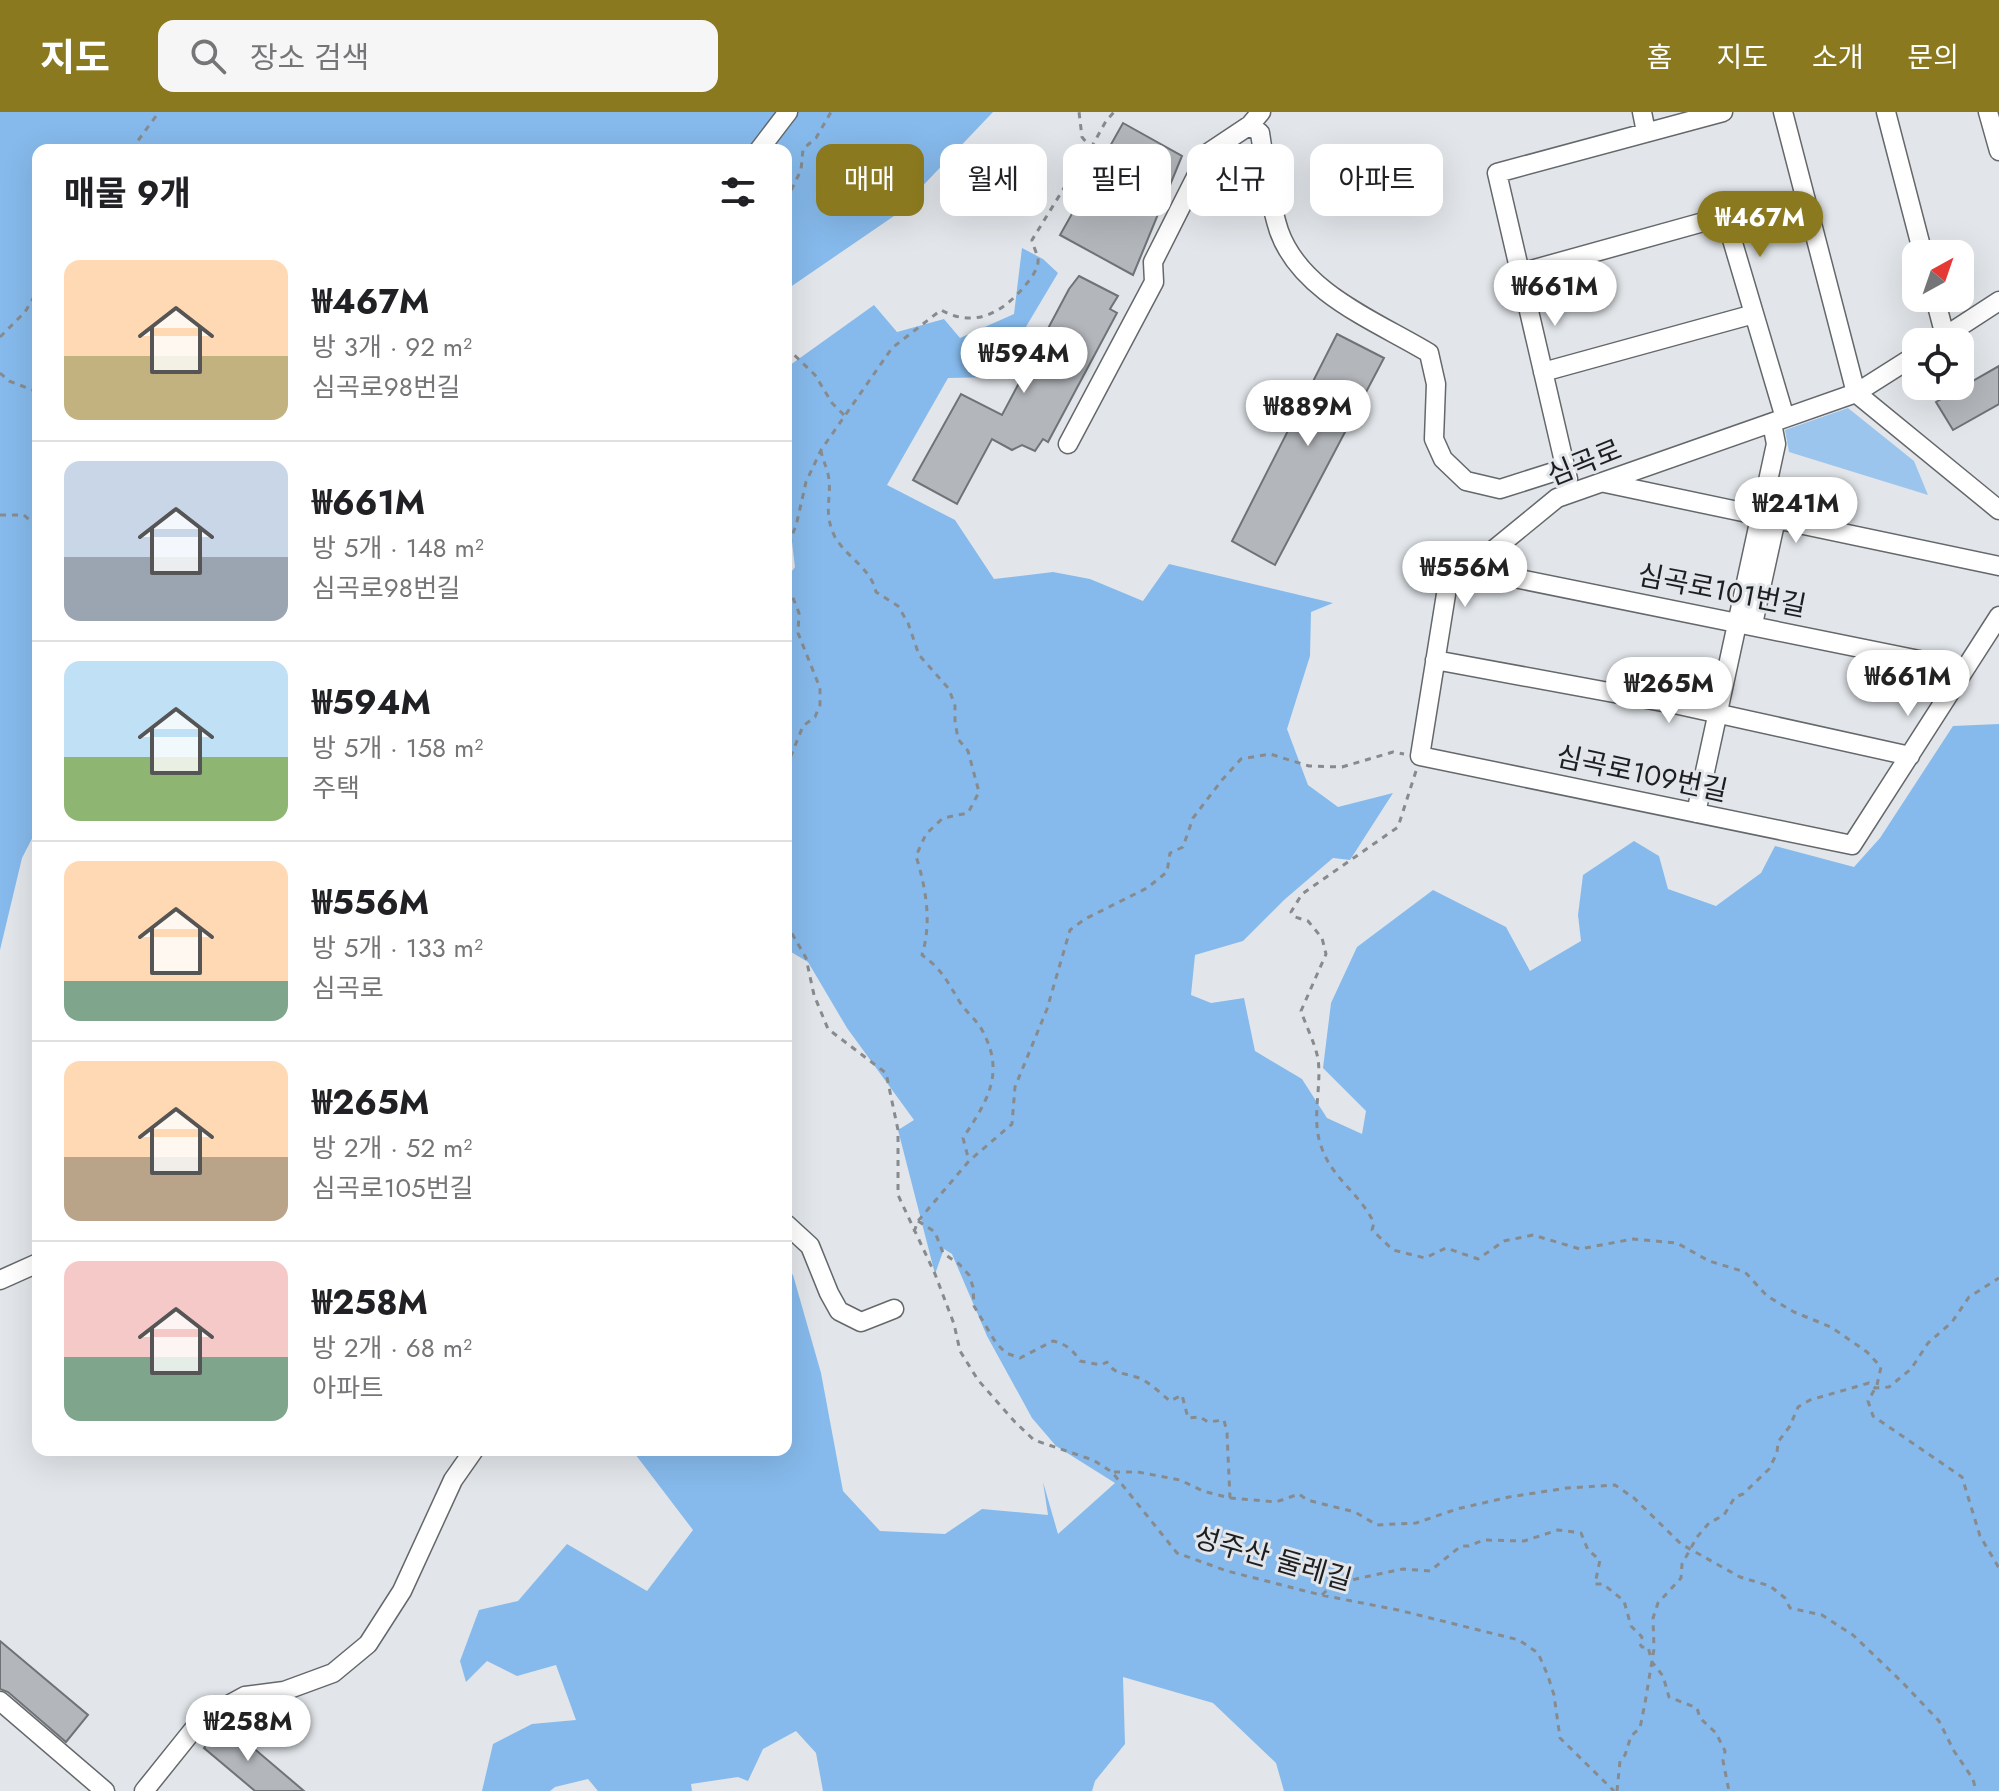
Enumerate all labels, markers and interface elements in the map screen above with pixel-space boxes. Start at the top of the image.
search box [158,20,718,92]
text: 지도 [40,30,110,85]
icon: search [186,34,230,78]
text: 장소 검색 [250,36,369,79]
text: 홈 [1647,37,1672,78]
text: 지도 [1716,37,1768,78]
text: 소개 [1812,37,1863,78]
text: 문의 [1907,37,1959,78]
chip: 매매 [816,144,924,216]
chip: 월세 [940,144,1047,216]
chip: 필터 [1063,144,1171,216]
chip: 신규 [1187,144,1294,216]
chip: 아파트 [1310,144,1443,216]
text: 매물 9개 [64,169,191,218]
icon: filters [716,170,760,214]
pin: ₩467M [1704,191,1816,259]
text: ₩467M [1715,198,1805,236]
north arrow [1902,240,1974,312]
map controls [1902,240,1974,400]
pin: ₩661M [1499,260,1611,328]
text: ₩661M [1512,267,1598,305]
text: ₩467M [312,277,429,326]
icon: home [128,292,224,388]
pin: ₩594M [968,327,1080,395]
text: 방 3개 · 92 m² [312,328,472,366]
button: locate [1902,328,1974,400]
text: ₩594M [979,334,1069,372]
text: 심곡로98번길 [312,368,461,406]
pin: ₩889M [1252,380,1364,448]
text: ₩889M [1264,387,1352,425]
street label: 심곡로 [1541,429,1628,496]
pin: ₩241M [1740,477,1852,545]
text: ₩661M [312,478,425,527]
text: ₩241M [1753,484,1839,522]
icon: home [128,493,224,589]
text: 방 5개 · 148 m² [312,529,484,567]
pin: ₩556M [1409,541,1521,609]
text: ₩556M [1420,548,1510,586]
street label: 심곡로101번길 [1634,554,1810,627]
text: 심곡로98번길 [312,569,461,607]
pin: ₩661M [1852,650,1964,718]
pin: ₩265M [1613,657,1725,725]
text: ₩661M [1865,657,1951,695]
text: ₩265M [1624,664,1714,702]
text: ₩594M [312,678,431,727]
icon: home [128,693,224,789]
text: 방 5개 · 158 m² [312,729,483,767]
street label: 심곡로109번길 [1552,735,1731,812]
text: 주택 [312,769,360,807]
text: ₩556M [312,878,429,927]
icon: home [128,893,224,989]
text: 방 5개 · 133 m² [312,929,483,967]
text: 심곡로 [312,969,384,1007]
text: ₩265M [312,1078,429,1127]
icon: home [128,1093,224,1189]
text: 방 2개 · 52 m² [312,1129,472,1167]
text: 심곡로105번길 [312,1169,474,1207]
text: ₩258M [312,1278,428,1327]
icon: home [128,1293,224,1389]
text: 방 2개 · 68 m² [312,1329,472,1367]
text: 아파트 [312,1369,384,1407]
street label: 성주산 둘레길 [1189,1516,1357,1601]
pin: ₩258M [192,1695,304,1763]
text: ₩258M [204,1702,292,1740]

